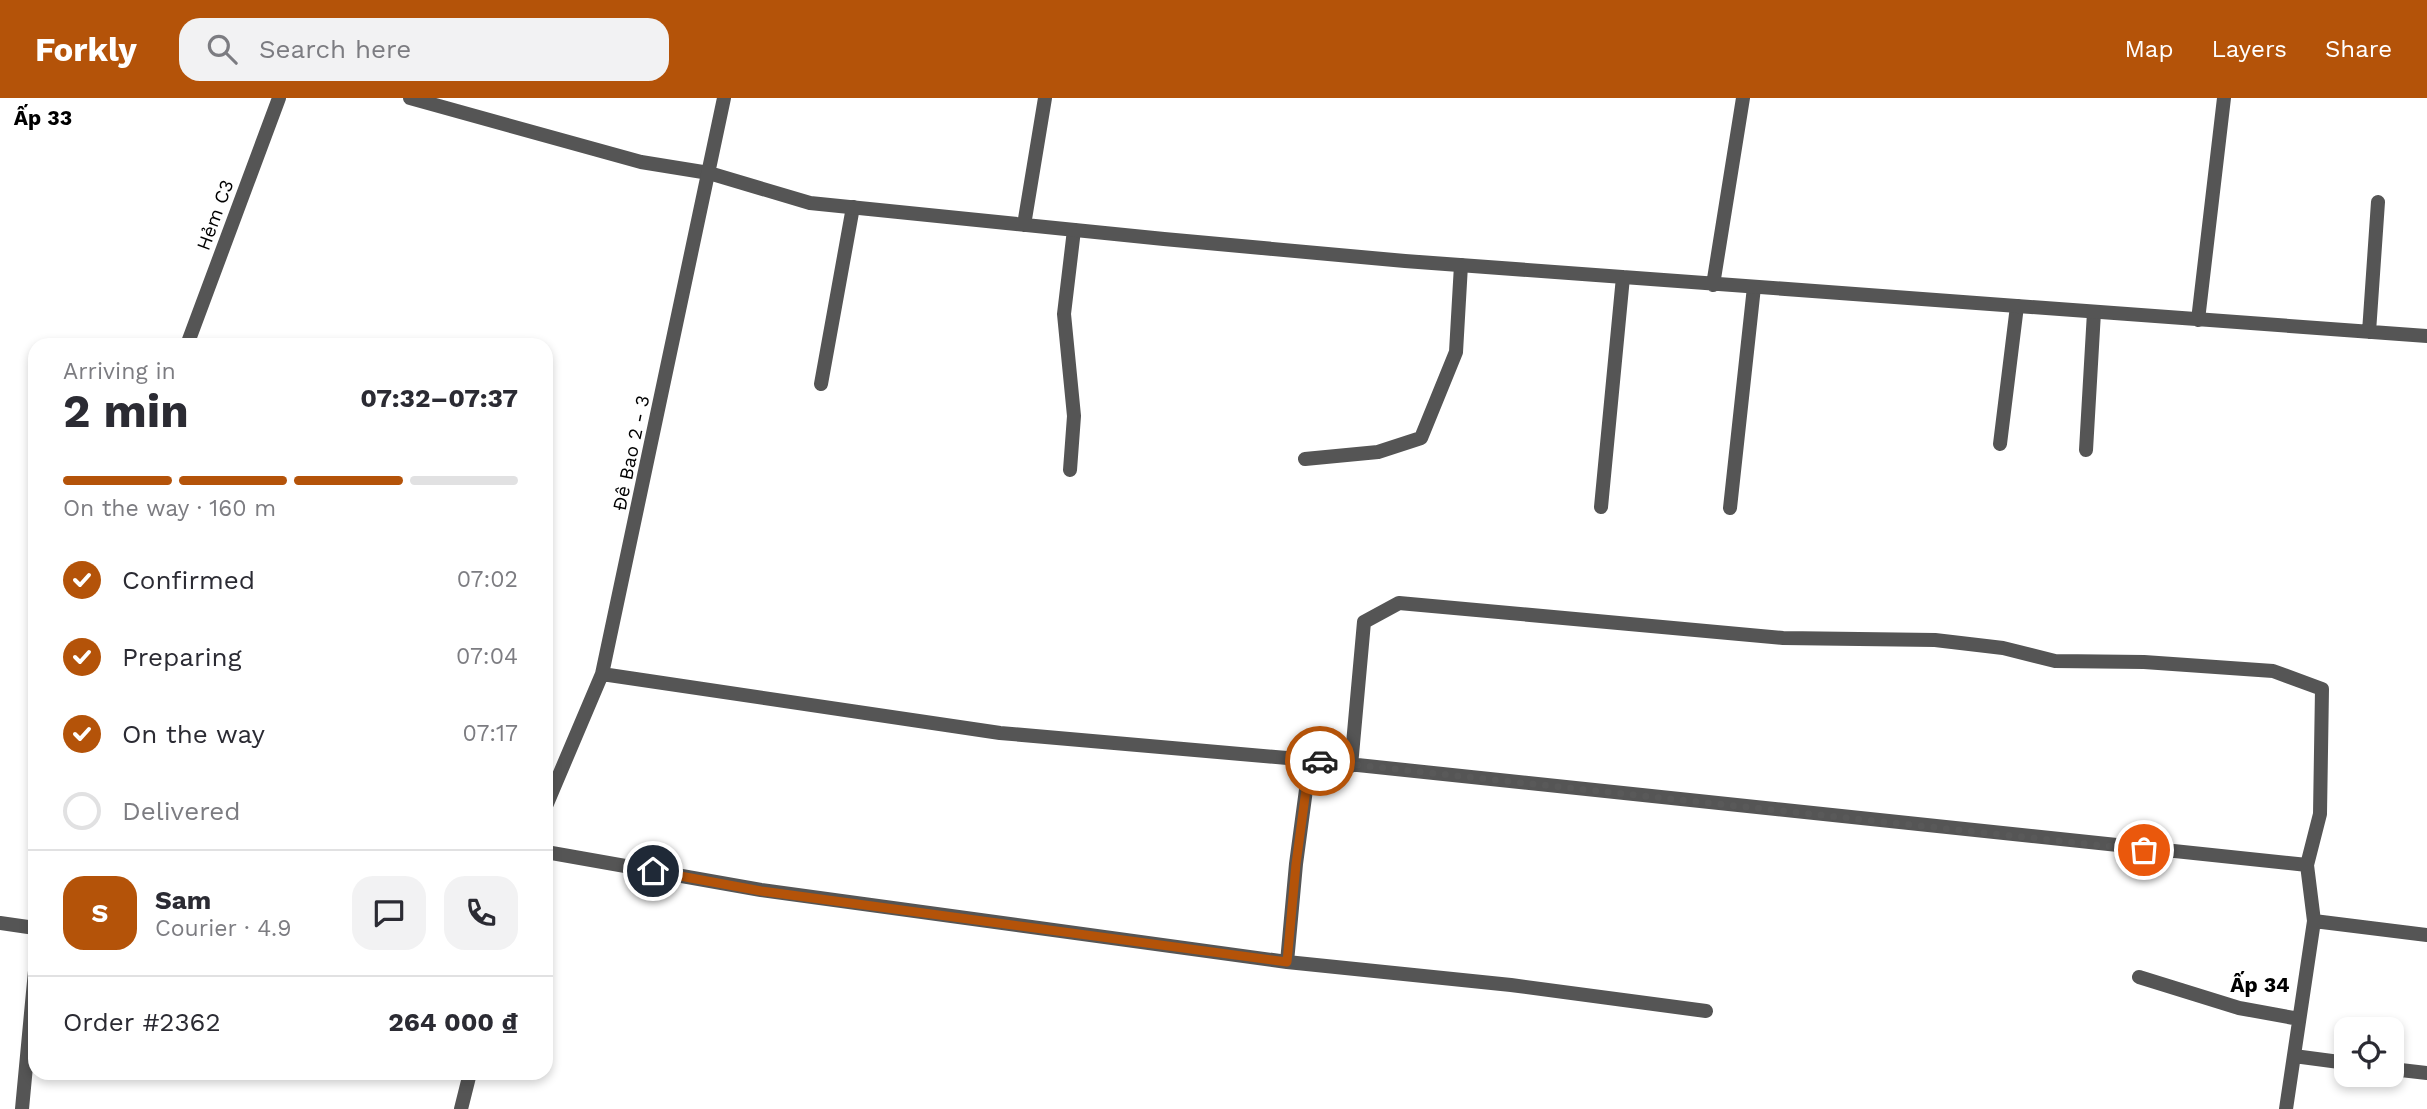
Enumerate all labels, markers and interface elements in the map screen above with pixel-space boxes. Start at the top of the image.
search box [179,18,669,81]
text: Forkly [35,30,137,69]
icon: search [203,30,241,68]
text: Search here [259,34,411,64]
text: Map [2125,35,2173,63]
text: Layers [2211,35,2287,63]
text: Share [2325,35,2392,63]
district label: Ấp 33 [14,104,72,130]
street label: Hẻm C3 [192,177,238,253]
text: Arriving in [63,358,176,385]
text: 07:32–07:37 [360,383,518,413]
text: 2 min [63,384,189,438]
street label: Đê Bao 2 - 3 [608,393,654,513]
text: On the way · 160 m [63,495,276,522]
icon: check [63,561,101,599]
text: Confirmed [122,565,255,595]
text: 07:02 [457,566,518,593]
icon: check [63,638,101,676]
text: Preparing [122,642,242,672]
text: 07:04 [456,643,518,670]
icon: check [63,715,101,753]
text: On the way [122,719,265,749]
text: 07:17 [463,720,518,747]
courier [1285,726,1355,796]
icon: car [1301,742,1339,780]
text: Delivered [122,796,241,826]
pin [2114,820,2174,880]
icon: bag [2125,831,2163,869]
pin [623,841,683,901]
icon: home [634,852,672,890]
button: chat [352,876,426,950]
button: phone [444,876,518,950]
text: Sam [155,885,211,915]
text: S [92,898,108,928]
text: Courier · 4.9 [155,915,291,942]
district label: Ấp 34 [2230,971,2290,997]
text: Order #2362 [63,1007,221,1037]
text: 264 000 ₫ [388,1007,518,1037]
map controls [2334,1017,2404,1087]
button: locate [2334,1017,2404,1087]

